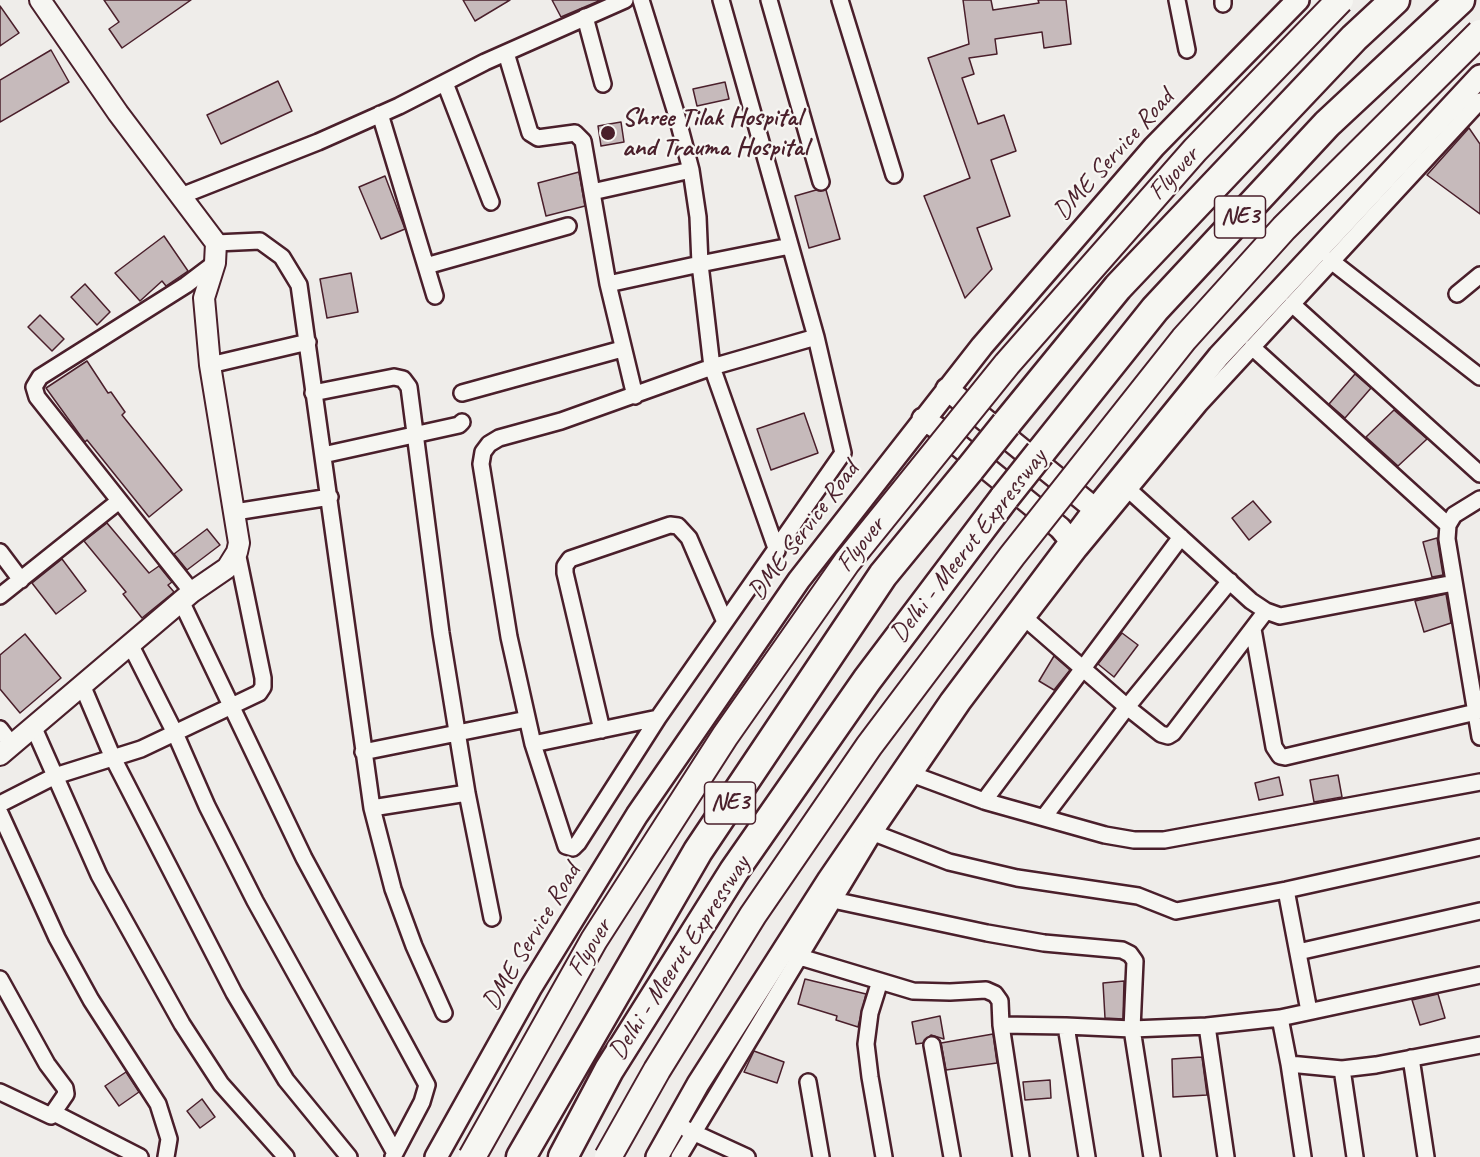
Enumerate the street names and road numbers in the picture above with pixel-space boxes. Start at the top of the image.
street label: DME Service Road [1047,83,1181,227]
street label: Flyover [1142,141,1206,207]
road number: NE3 [1214,196,1266,238]
street label: Delhi - Meerut Expressway [884,443,1054,649]
street label: DME Service Road [742,456,866,606]
street label: Flyover [830,511,892,579]
road number: NE3 [704,782,756,824]
street label: Delhi - Meerut Expressway [602,850,758,1066]
street label: DME Service Road [476,858,588,1016]
street label: Flyover [561,914,619,982]

